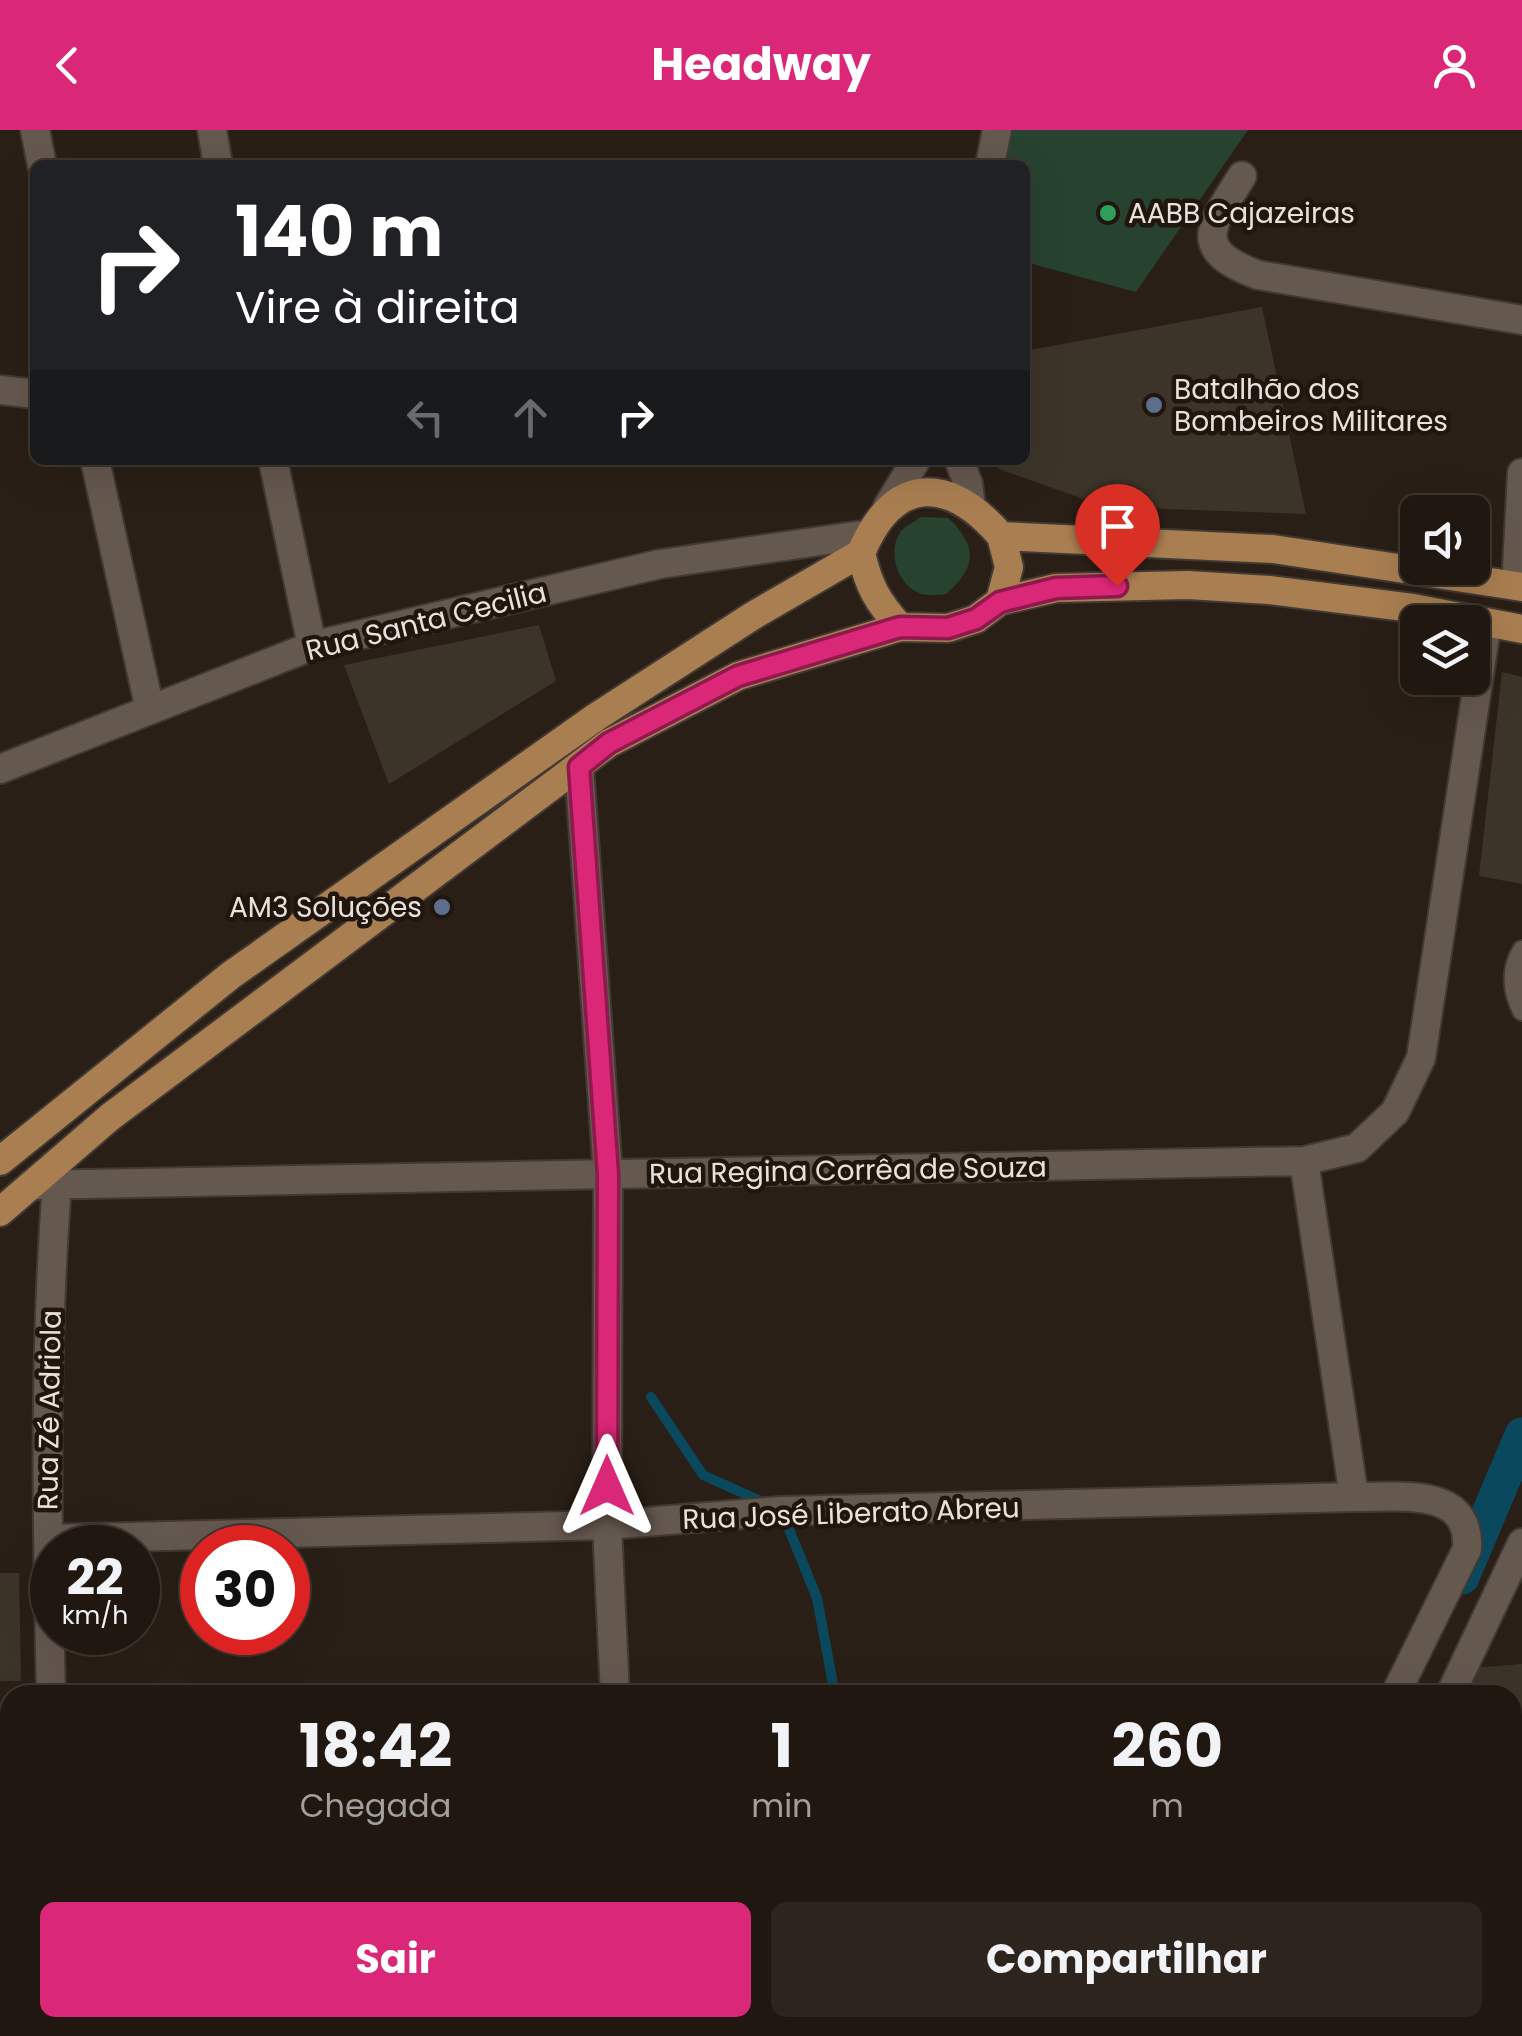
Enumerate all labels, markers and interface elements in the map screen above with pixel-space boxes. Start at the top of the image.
text: Headway [651,33,871,96]
icon: back [40,38,95,93]
icon: person [1427,38,1482,93]
text: 140 m [235,182,443,281]
place label: AABB Cajazeiras [1128,194,1355,233]
icon: right [70,200,200,330]
marker: AABB Cajazeiras [1097,202,1119,224]
text: Vire à direita [235,276,520,339]
place label: Batalhão dos Bombeiros Militares [1174,370,1448,441]
icon: left [398,390,453,445]
icon: ahead [503,390,558,445]
icon: right [608,390,663,445]
marker: Batalhão dos Bombeiros Militares [1143,394,1165,416]
pin [1075,484,1160,587]
map controls [1400,495,1490,695]
button: sound [1400,495,1490,585]
icon: arrive [1090,499,1145,554]
street label: Rua Santa Cecilia [302,573,551,670]
button: layers [1400,605,1490,695]
place label: AM3 Soluções [229,888,422,927]
marker: AM3 Soluções [431,896,453,918]
street label: Rua Regina Corrêa de Souza [649,1148,1047,1193]
street label: Rua Zé Adriola [28,1310,71,1510]
position arrow [555,1434,659,1538]
street label: Rua José Liberato Abreu [682,1488,1020,1539]
speed limit sign: 30 [180,1525,310,1655]
text: 22 [66,1542,124,1613]
text: km/h [62,1598,128,1633]
text: 18:42 [299,1704,452,1788]
text: 1 [771,1704,793,1788]
text: 260 [1111,1704,1223,1788]
text: Chegada [300,1783,451,1828]
text: min [751,1783,813,1828]
text: m [1151,1783,1184,1828]
button: Sair [40,1902,751,2017]
button: Compartilhar [771,1902,1482,2017]

